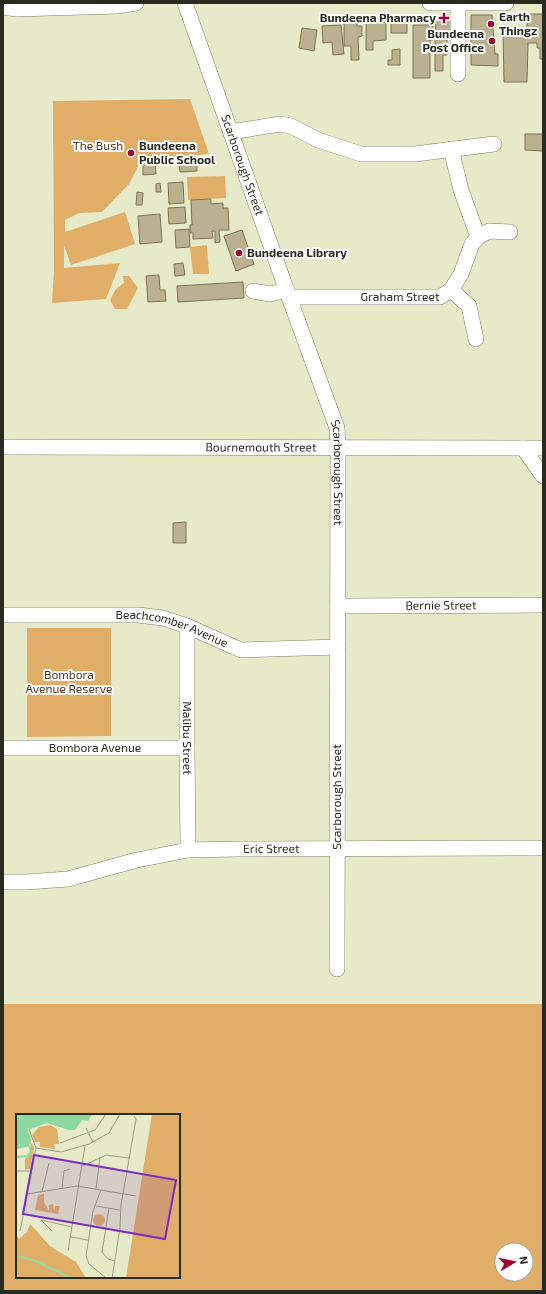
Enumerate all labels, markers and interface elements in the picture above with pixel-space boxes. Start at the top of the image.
place label: Earth Thingz [499,9,537,37]
place label: Bundeena Pharmacy [320,10,436,25]
marker: Bundeena Pharmacy [439,13,449,23]
marker: Earth Thingz [486,19,496,29]
place label: Bundeena Post Office [422,26,484,54]
marker: Bundeena Post Office [487,36,497,46]
street label: Scarborough Street [219,113,268,217]
park label: The Bush [73,138,123,152]
place label: Bundeena Public School [139,138,215,166]
marker: Bundeena Public School [126,148,136,158]
place label: Bundeena Library [247,245,347,260]
marker: Bundeena Library [234,248,244,258]
street label: Graham Street [360,289,440,303]
street label: Scarborough Street [329,417,346,526]
street label: Bournemouth Street [205,439,317,454]
street label: Bernie Street [405,597,477,612]
street label: Beachcomber Avenue [116,607,230,649]
park label: Bombora Avenue Reserve [26,667,112,695]
street label: Malibu Street [181,701,195,775]
street label: Bombora Avenue [49,740,141,754]
street label: Scarborough Street [329,744,343,850]
street label: Eric Street [243,841,300,855]
inset map [16,1114,180,1278]
north arrow [494,1242,534,1282]
text: N [517,1255,531,1265]

